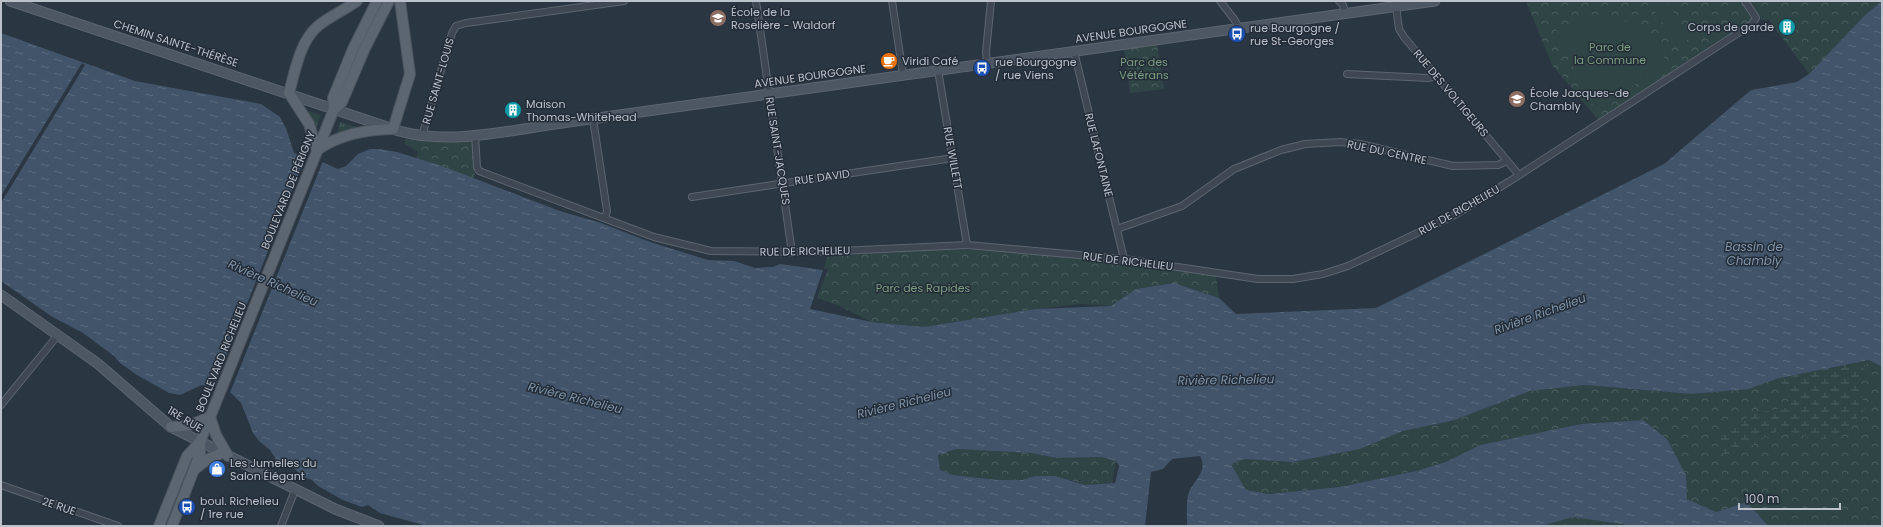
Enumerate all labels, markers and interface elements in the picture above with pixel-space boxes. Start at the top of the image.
place label: École de la Roselière - Waldorf [731,4,836,33]
school or university icon: École de la Roselière - Waldorf [708,8,728,28]
street label: CHEMIN SAINTE-THÉRÈSE [112,15,240,71]
street label: AVENUE BOURGOGNE [1074,15,1188,47]
building icon: Corps de garde [1777,17,1797,37]
place label: Corps de garde [1688,19,1774,35]
place label: rue Bourgogne / rue St-Georges [1250,20,1340,49]
bus stop icon: rue Bourgogne / rue St-Georges [1227,24,1247,44]
street label: RUE SAINT-LOUIS [418,36,458,126]
park label: Parc de la Commune [1574,39,1646,68]
street label: RUE DES VOLTIGEURS [1410,46,1492,140]
cafe icon: Viridi Café [879,51,899,71]
place label: Viridi Café [902,53,959,69]
place label: rue Bourgogne / rue Viens [995,54,1077,83]
park label: Parc des Vétérans [1119,54,1169,83]
bus stop icon: rue Bourgogne / rue Viens [972,58,992,78]
street label: AVENUE BOURGOGNE [753,60,867,92]
place label: École Jacques-de Chambly [1530,85,1629,114]
school or university icon: École Jacques-de Chambly [1507,89,1527,109]
place label: Maison Thomas-Whitehead [526,96,637,125]
street label: RUE SAINT-JACQUES [762,96,794,206]
building icon: Maison Thomas-Whitehead [503,100,523,120]
street label: RUE LAFONTAINE [1081,111,1117,199]
street label: RUE WILLETT [940,125,966,191]
street label: BOULEVARD DE PÉRIGNY [257,128,319,251]
street label: RUE DU CENTRE [1346,136,1428,168]
street label: RUE DAVID [793,165,851,189]
street label: RUE DE RICHELIEU [1415,181,1503,239]
water label: Bassin de Chambly [1725,238,1783,269]
street label: RUE DE RICHELIEU [760,242,850,260]
street label: RUE DE RICHELIEU [1082,248,1174,274]
water label: Rivière Richelieu [226,255,321,310]
park label: Parc des Rapides [876,280,971,296]
water label: Rivière Richelieu [1492,289,1588,338]
street label: BOULEVARD RICHELIEU [192,300,250,414]
water label: Rivière Richelieu [1178,370,1275,389]
water label: Rivière Richelieu [526,378,624,418]
water label: Rivière Richelieu [855,383,953,422]
street label: 1RE RUE [164,402,206,436]
place label: Les Jumelles du Salon Élégant [230,455,317,484]
shop icon: Les Jumelles du Salon Élégant [207,459,227,479]
scale bar [1739,485,1840,511]
text: 100 m [1745,490,1779,507]
street label: 2E RUE [40,493,78,519]
place label: boul. Richelieu / 1re rue [200,493,279,522]
bus stop icon: boul. Richelieu / 1re rue [177,497,197,517]

